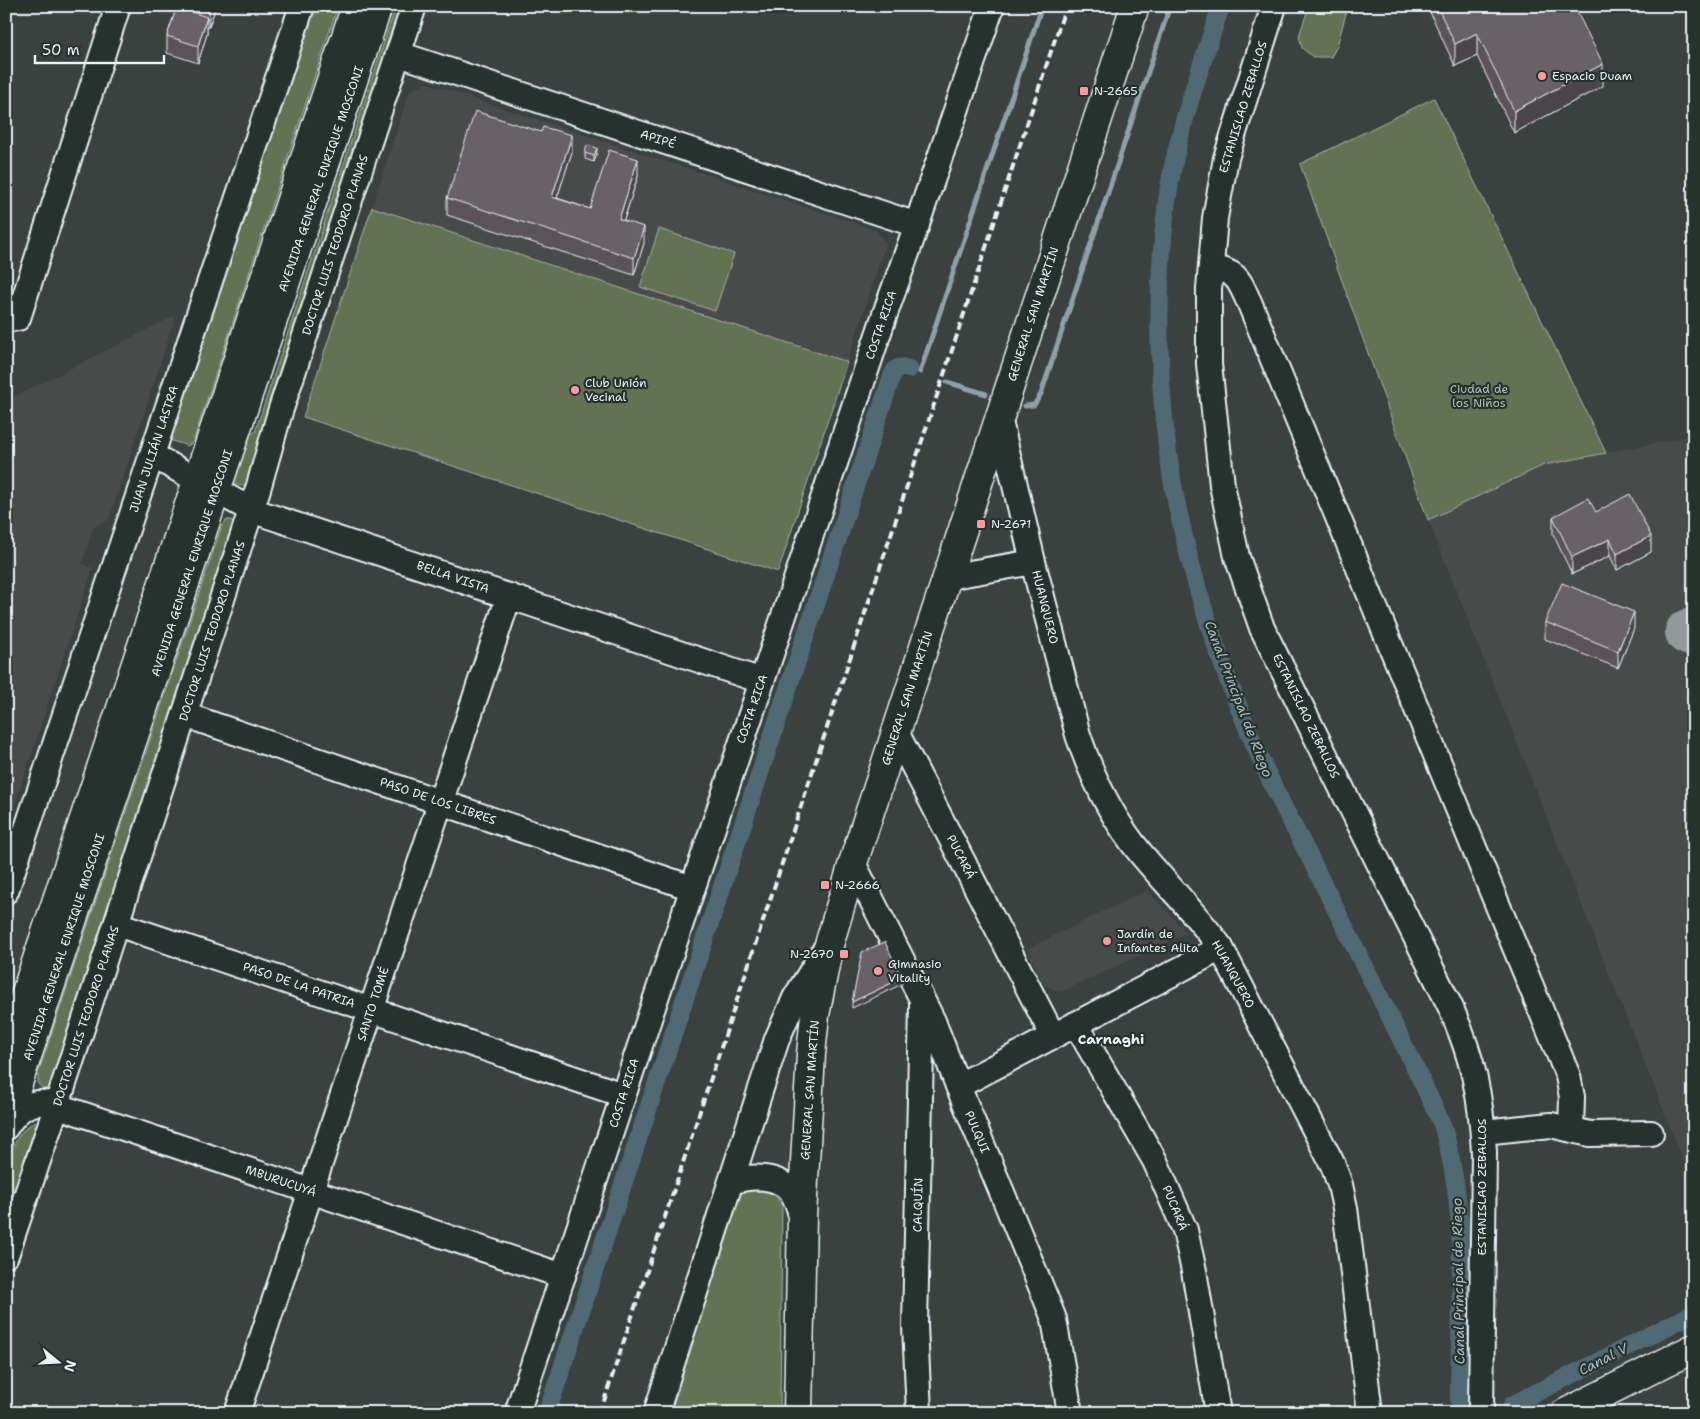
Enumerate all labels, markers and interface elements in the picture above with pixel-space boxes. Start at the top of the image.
scale bar [35,32,164,64]
street label: ESTANISLAO ZEBALLOS [1215,39,1271,175]
text: 50 m [42,40,80,60]
street label: AVENIDA GENERAL ENRIQUE MOSCONI [275,64,367,294]
place label: Espacio Duam [1552,68,1632,84]
marker: Espacio Duam [1536,70,1548,82]
place label: N-2665 [1094,83,1138,99]
marker: N-2665 [1078,85,1090,97]
street label: APIPÉ [638,126,678,152]
street label: DOCTOR LUIS TEODORO PLANAS [298,152,372,337]
street label: GENERAL SAN MARTÍN [1004,245,1062,383]
street label: COSTA RICA [862,288,900,362]
place label: Club Unión Vecinal [585,375,647,405]
park label: Ciudad de los Niños [1450,381,1508,411]
street label: JUAN JULIÁN LASTRA [126,383,182,514]
marker: Club Unión Vecinal [569,384,581,396]
street label: AVENIDA GENERAL ENRIQUE MOSCONI [148,447,236,679]
place label: N-2671 [991,516,1031,532]
marker: N-2671 [975,518,987,530]
street label: DOCTOR LUIS TEODORO PLANAS [175,538,249,723]
street label: BELLA VISTA [415,557,492,597]
street label: HUANQUERO [1028,568,1062,646]
water label: Canal Principal de Riego [1201,618,1277,780]
street label: GENERAL SAN MARTÍN [878,629,936,767]
street label: ESTANISLAO ZEBALLOS [1269,651,1343,781]
street label: COSTA RICA [733,672,771,746]
street label: PASO DE LOS LIBRES [378,774,499,829]
street label: AVENIDA GENERAL ENRIQUE MOSCONI [20,831,108,1063]
street label: PUCARÁ [943,832,979,882]
place label: N-2666 [835,877,880,893]
marker: N-2666 [819,879,831,891]
street label: DOCTOR LUIS TEODORO PLANAS [49,923,123,1108]
place label: Jardín de Infantes Alita [1117,926,1199,956]
marker: Jardín de Infantes Alita [1101,935,1113,947]
street label: HUANQUERO [1208,937,1258,1011]
place label: N-2670 [790,946,834,962]
marker: N-2670 [838,948,850,960]
place label: Gimnasio Vitality [888,956,942,986]
street label: PASO DE LA PATRIA [241,958,357,1012]
street label: SANTO TOMÉ [353,965,393,1043]
marker: Gimnasio Vitality [872,965,884,977]
street label: GENERAL SAN MARTÍN [797,1020,823,1160]
district label: Carnaghi [1078,1030,1144,1048]
street label: COSTA RICA [605,1056,643,1130]
street label: PULQUI [961,1108,993,1156]
street label: ESTANISLAO ZEBALLOS [1474,1118,1490,1255]
street label: MBURUCUYÁ [244,1161,319,1201]
street label: CALQUÍN [910,1178,926,1232]
street label: PUCARÁ [1159,1183,1191,1233]
water label: Canal Principal de Riego [1448,1198,1468,1364]
north arrow [32,1336,82,1386]
water label: Canal V [1575,1338,1632,1379]
text: N [60,1358,81,1374]

